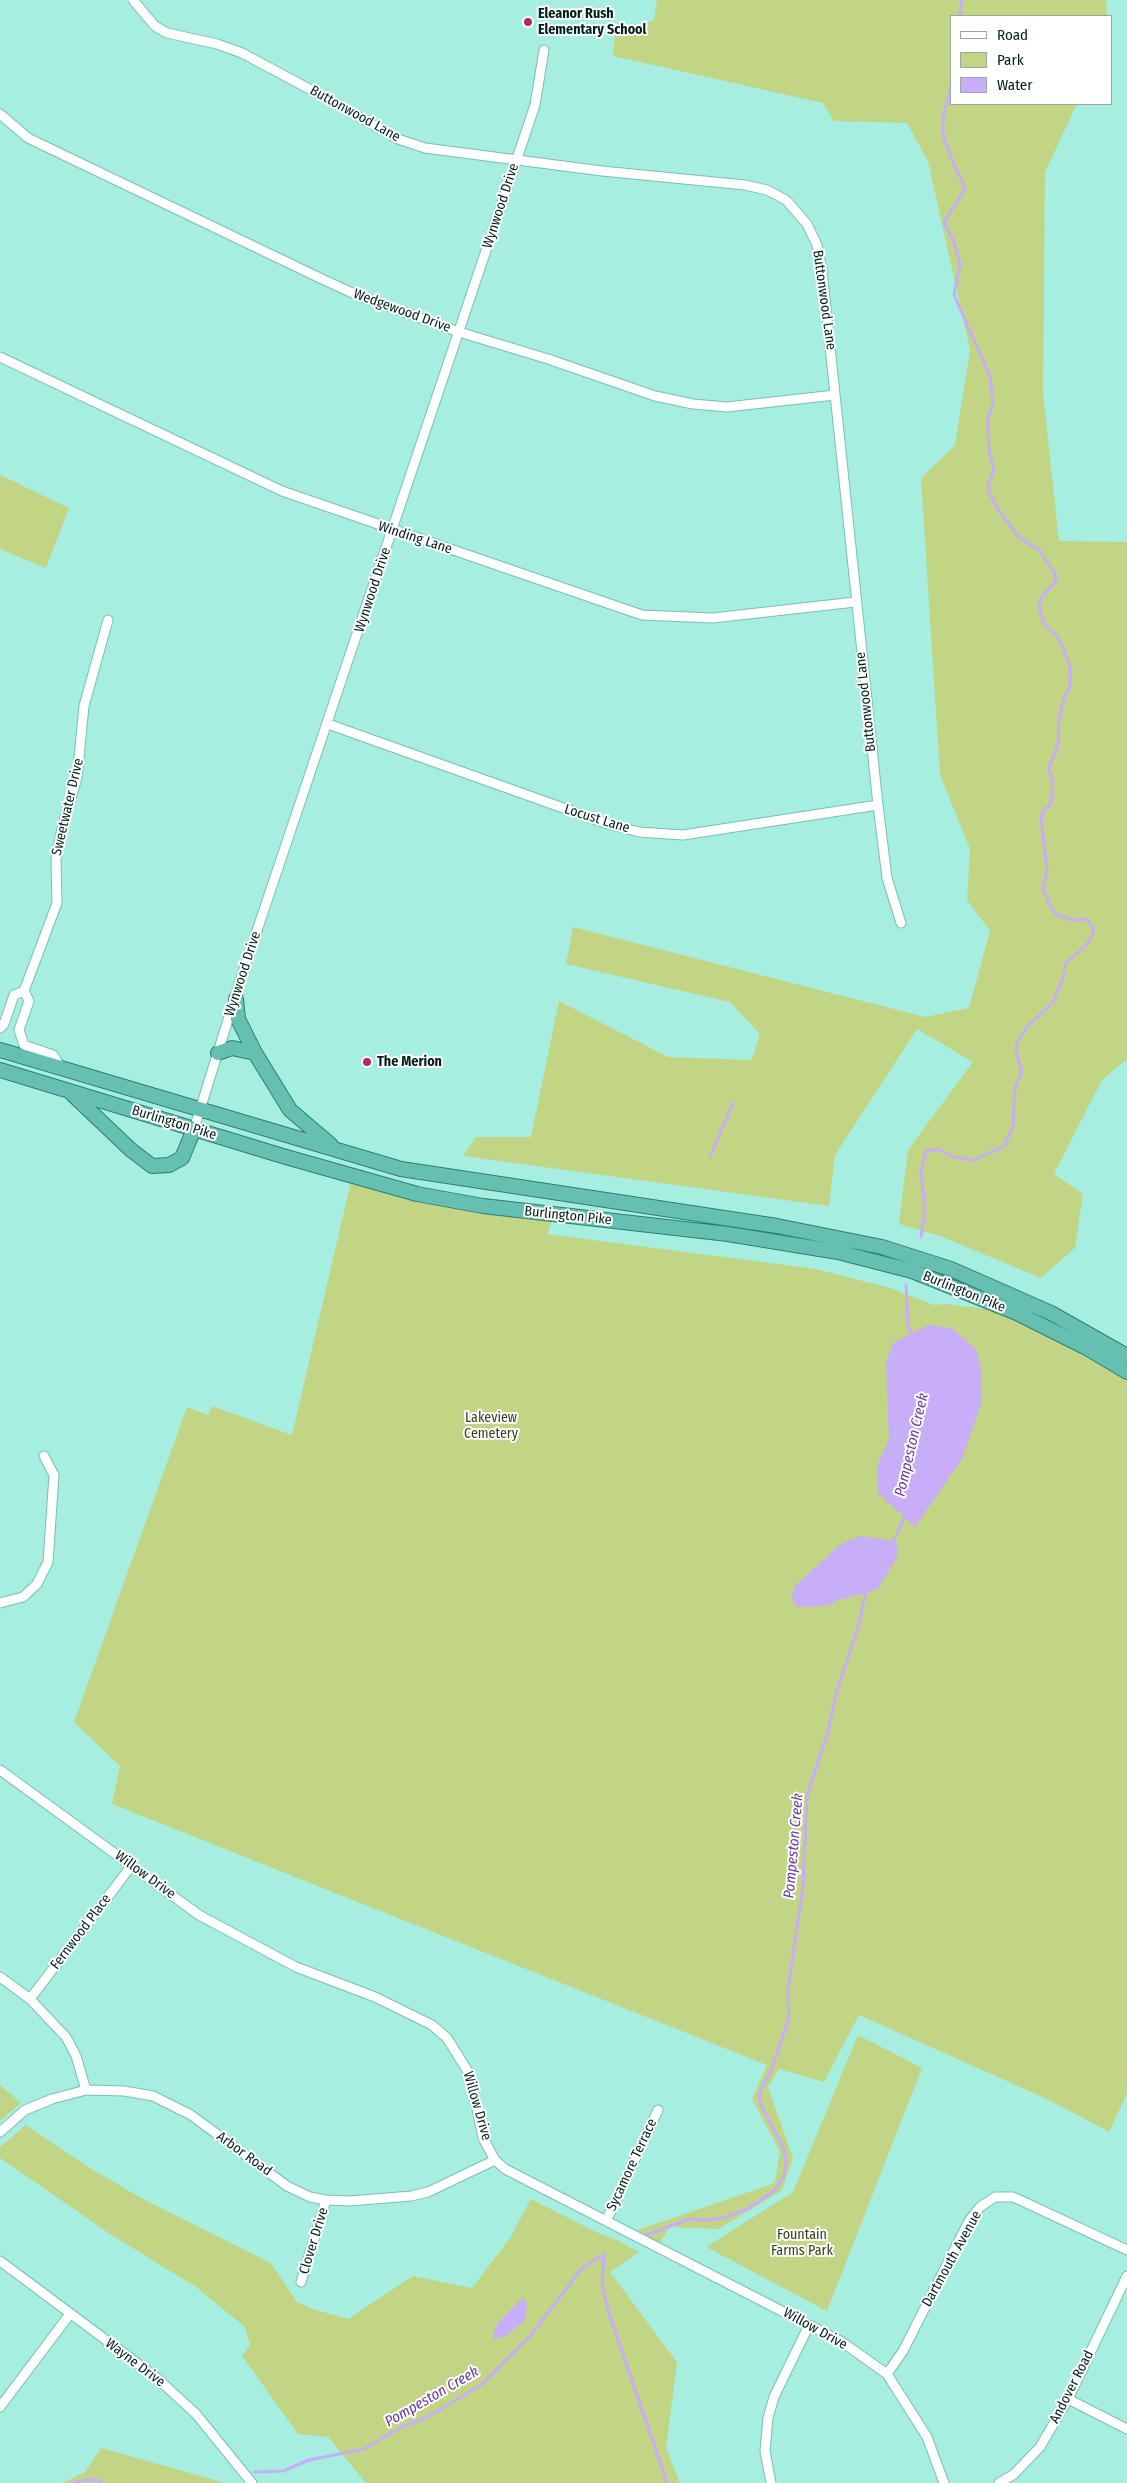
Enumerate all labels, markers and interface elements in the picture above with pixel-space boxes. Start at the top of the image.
place label: Eleanor Rush Elementary School [538,6,646,38]
legend [950,15,1112,105]
marker: Eleanor Rush Elementary School [522,16,534,28]
text: Road [997,26,1028,44]
text: Park [997,51,1024,69]
text: Water [997,76,1032,94]
street label: Buttonwood Lane [307,82,403,146]
street label: Wynwood Drive [479,161,523,251]
street label: Buttonwood Lane [809,249,839,351]
street label: Wedgewood Drive [351,286,453,336]
street label: Winding Lane [376,518,454,558]
street label: Wynwood Drive [351,545,395,635]
street label: Buttonwood Lane [852,651,880,753]
street label: Sweetwater Drive [49,757,87,857]
street label: Locust Lane [562,801,632,837]
street label: Wynwood Drive [221,929,265,1019]
place label: The Merion [377,1054,442,1070]
marker: The Merion [361,1056,373,1068]
street label: Burlington Pike [130,1102,218,1144]
street label: Burlington Pike [524,1203,612,1229]
street label: Burlington Pike [920,1268,1008,1316]
water label: Pompeston Creek [891,1392,933,1498]
park label: Lakeview Cemetery [464,1410,518,1442]
water label: Pompeston Creek [780,1793,808,1899]
street label: Willow Drive [111,1847,179,1903]
street label: Fernwood Place [47,1891,115,1973]
street label: Willow Drive [459,2070,495,2142]
street label: Sycamore Terrace [603,2116,661,2214]
street label: Arbor Road [213,2128,275,2180]
street label: Clover Drive [296,2206,332,2276]
street label: Dartmouth Avenue [919,2208,985,2310]
park label: Fountain Farms Park [771,2227,833,2260]
street label: Willow Drive [780,2304,850,2354]
street label: Wayne Drive [102,2335,168,2391]
street label: Andover Road [1046,2348,1098,2426]
water label: Pompeston Creek [382,2363,482,2431]

